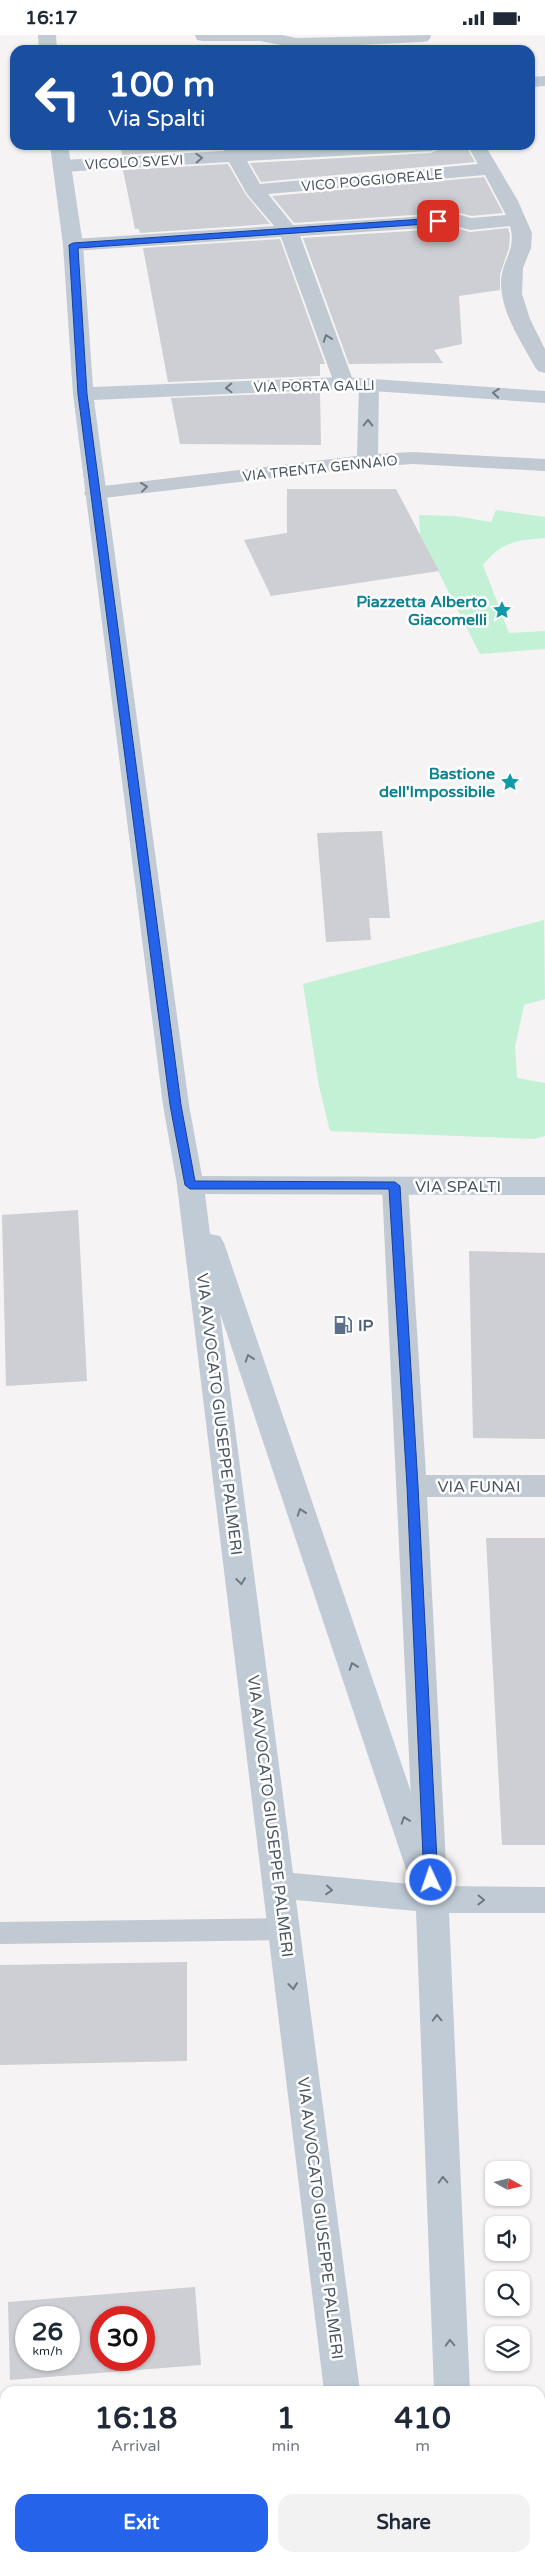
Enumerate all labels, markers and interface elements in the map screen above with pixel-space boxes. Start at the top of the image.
text: 16:17 [25,7,78,29]
text: 100 m [108,64,215,106]
icon: left [25,65,90,130]
text: Via Spalti [108,106,206,132]
street label: VICOLO SVEVI [84,151,184,174]
one-way arrow [196,153,204,164]
street label: VICO POGGIOREALE [301,166,443,195]
pin [417,200,459,242]
icon: arrive [424,207,452,235]
one-way arrow [323,334,333,342]
street label: VIA PORTA GALLI [253,377,375,396]
one-way arrow [225,383,233,393]
one-way arrow [492,388,500,399]
one-way arrow [363,419,373,426]
street label: VIA TRENTA GENNAIO [242,452,399,485]
one-way arrow [140,482,148,493]
place label: Piazzetta Alberto Giacomelli [356,592,487,630]
place icon: Piazzetta Alberto Giacomelli [491,599,513,621]
place label: Bastione dell'Impossibile [379,764,495,802]
place icon: Bastione dell'Impossibile [499,771,521,793]
street label: VIA SPALTI [415,1177,501,1197]
street label: VIA AVVOCATO GIUSEPPE PALMERI [192,1272,246,1556]
fuel station icon: IP [332,1314,354,1336]
place label: IP [358,1316,374,1336]
one-way arrow [245,1354,255,1363]
street label: VIA FUNAI [438,1477,520,1497]
one-way arrow [297,1508,307,1517]
one-way arrow [235,1577,246,1585]
one-way arrow [349,1662,359,1671]
street label: VIA AVVOCATO GIUSEPPE PALMERI [243,1674,297,1958]
one-way arrow [401,1816,411,1825]
position arrow [404,1853,456,1905]
one-way arrow [325,1884,333,1895]
one-way arrow [477,1895,485,1905]
one-way arrow [287,1982,298,1990]
one-way arrow [431,2014,442,2022]
street label: VIA AVVOCATO GIUSEPPE PALMERI [293,2076,347,2360]
north arrow [485,2161,530,2206]
map controls [485,2161,530,2371]
one-way arrow [438,2176,449,2184]
button: sound [485,2216,530,2261]
button: search [485,2271,530,2316]
speed limit sign: 30 [90,2306,155,2371]
text: 26 [32,2317,63,2347]
button: layers [485,2326,530,2371]
one-way arrow [445,2338,455,2346]
text: km/h [32,2344,63,2358]
text: 16:18 [94,2400,177,2437]
text: 1 [276,2400,295,2437]
text: 410 [394,2400,451,2437]
text: Arrival [111,2436,161,2456]
text: min [272,2436,300,2456]
text: m [415,2436,430,2456]
button: Exit [15,2494,268,2552]
button: Share [278,2494,530,2552]

